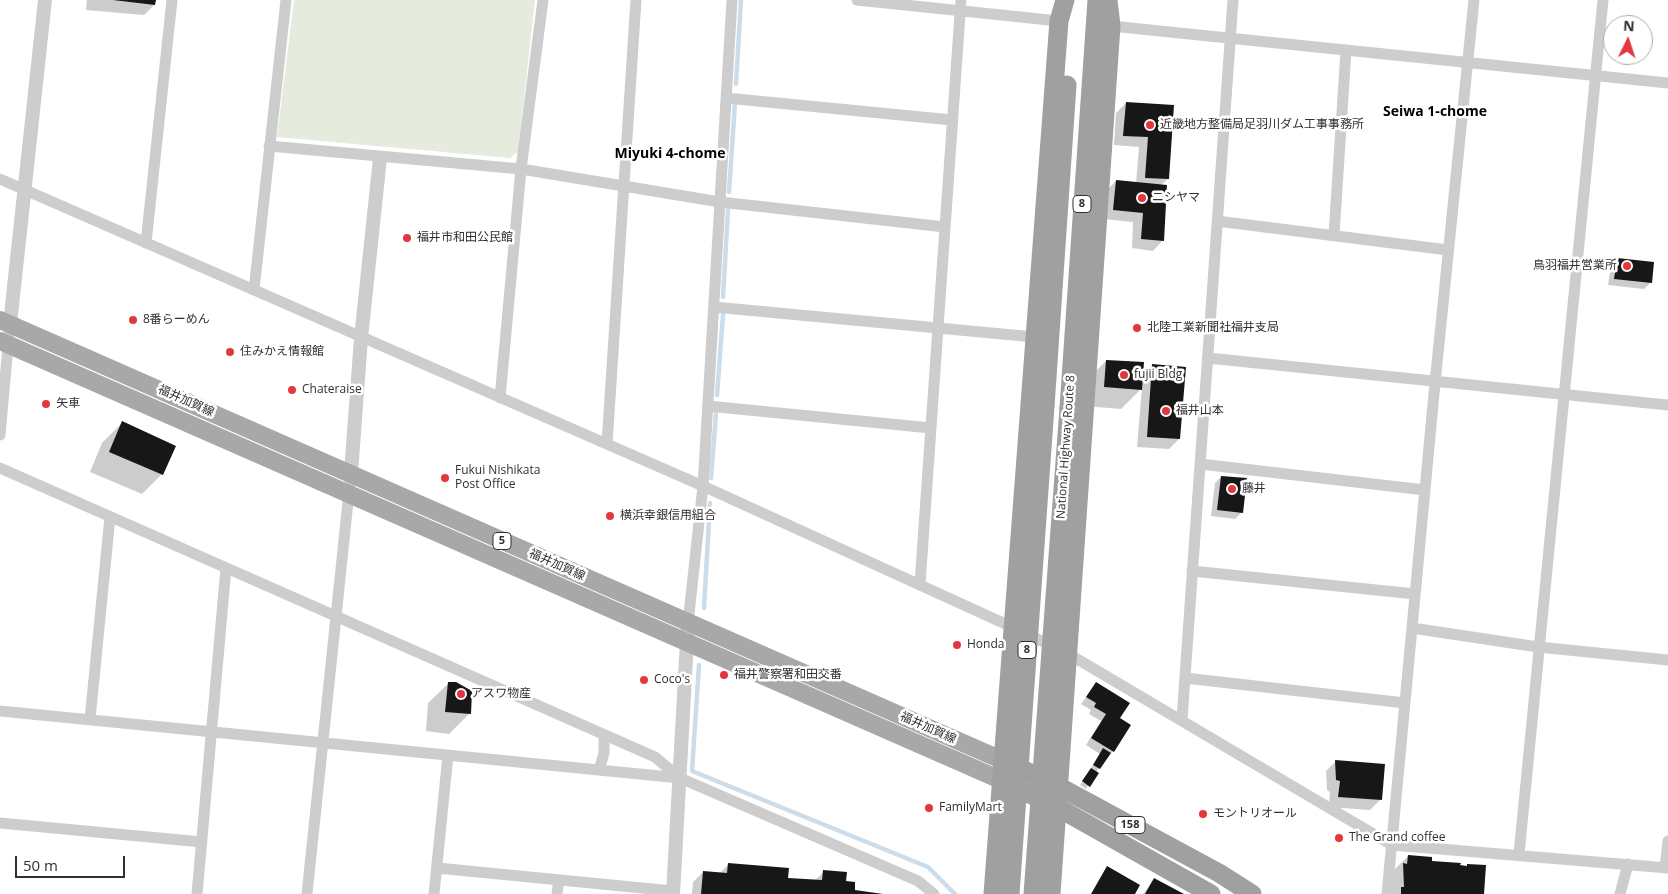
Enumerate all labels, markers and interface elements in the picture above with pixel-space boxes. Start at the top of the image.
north arrow [1603,15,1653,65]
text: N [1623,16,1635,35]
district label: Seiwa 1-chome [1383,104,1487,120]
place label: 近畿地方整備局足羽川ダム工事事務所 [1160,118,1364,132]
marker: 近畿地方整備局足羽川ダム工事事務所 [1144,119,1156,131]
district label: Miyuki 4-chome [615,146,725,162]
place label: ニシヤマ [1152,191,1200,205]
marker: ニシヤマ [1136,192,1148,204]
road number: 8 [1073,195,1091,212]
place label: 福井市和田公民館 [417,231,513,245]
marker: 福井市和田公民館 [401,232,413,244]
place label: 鳥羽福井営業所 [1533,259,1617,273]
marker: 鳥羽福井営業所 [1621,260,1633,272]
place label: 8番らーめん [143,313,210,327]
marker: 8番らーめん [127,314,139,326]
place label: 北陸工業新聞社福井支局 [1147,321,1279,335]
marker: 北陸工業新聞社福井支局 [1131,322,1143,334]
place label: 住みかえ情報館 [240,345,324,359]
marker: 住みかえ情報館 [224,346,236,358]
place label: fujii Bldg [1134,368,1182,382]
marker: fujii Bldg [1118,369,1130,381]
street label: National Highway Route 8 [1054,375,1078,519]
street label: 福井加賀線 [156,382,216,420]
place label: Chateraise [302,383,362,397]
marker: Chateraise [286,384,298,396]
place label: 矢車 [56,397,80,411]
marker: 矢車 [40,398,52,410]
place label: 福井山本 [1176,404,1224,418]
marker: 福井山本 [1160,405,1172,417]
place label: Fukui Nishikata Post Office [455,464,540,492]
marker: Fukui Nishikata Post Office [439,472,451,484]
place label: 藤井 [1242,482,1266,496]
marker: 藤井 [1226,483,1238,495]
place label: 横浜幸銀信用組合 [620,509,716,523]
marker: 横浜幸銀信用組合 [604,510,616,522]
road number: 5 [493,532,511,550]
street label: 福井加賀線 [527,546,587,584]
place label: Honda [967,638,1004,652]
marker: Honda [951,639,963,651]
road number: 8 [1018,642,1036,658]
place label: 福井警察署和田交番 [734,668,842,682]
marker: 福井警察署和田交番 [718,669,730,681]
place label: Coco's [654,673,690,687]
marker: Coco's [638,674,650,686]
place label: アスワ物産 [471,687,531,701]
marker: アスワ物産 [455,688,467,700]
street label: 福井加賀線 [898,709,958,747]
place label: FamilyMart [939,801,1002,815]
marker: FamilyMart [923,802,935,814]
place label: モントリオール [1213,807,1297,821]
marker: モントリオール [1197,808,1209,820]
road number: 158 [1115,816,1145,834]
place label: The Grand coffee [1349,831,1445,845]
marker: The Grand coffee [1333,832,1345,844]
scale bar [18,846,128,878]
text: 50 m [23,855,58,875]

